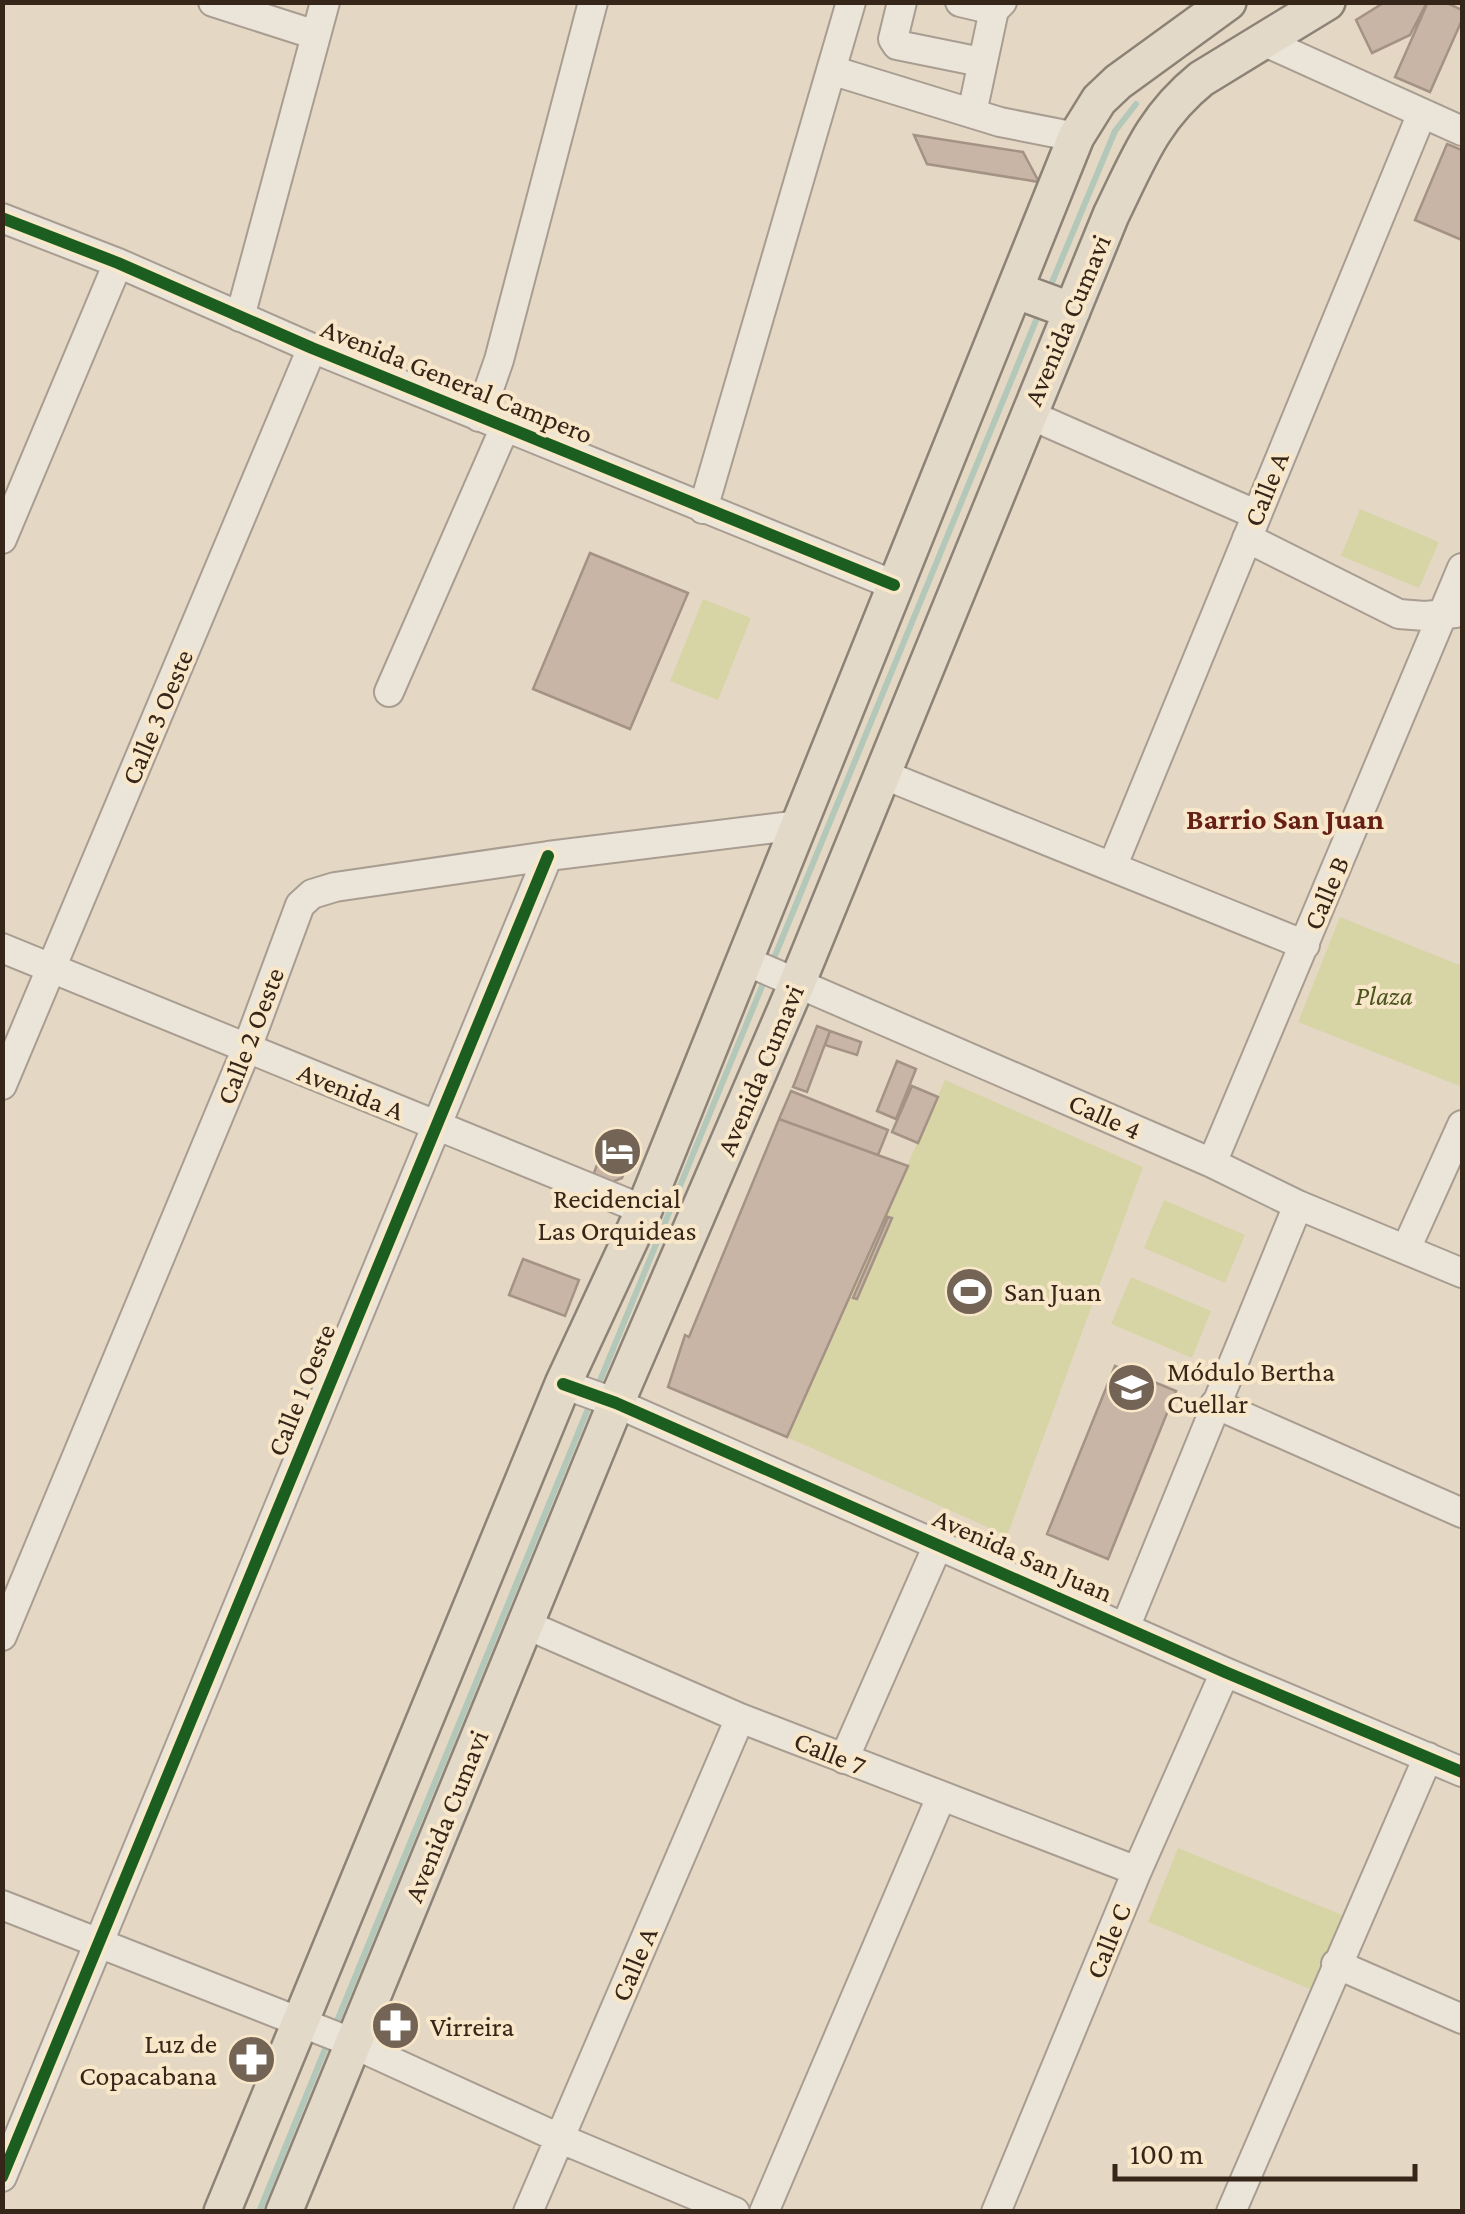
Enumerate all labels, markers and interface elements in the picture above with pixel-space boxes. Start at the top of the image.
street label: Avenida Cumavi [1017,230,1117,410]
street label: Avenida General Campero [317,312,597,450]
street label: Calle A [1237,447,1295,531]
street label: Calle 3 Oeste [115,645,199,789]
district label: Barrio San Juan [1186,802,1384,835]
street label: Calle B [1297,852,1355,934]
street label: Calle 2 Oeste [210,963,290,1109]
street label: Avenida Cumavi [710,980,810,1160]
park label: Plaza [1355,980,1413,1011]
street label: Avenida A [293,1056,409,1126]
street label: Calle 4 [1064,1086,1146,1146]
hotel icon: Recidencial Las Orquideas [591,1125,643,1177]
place label: Recidencial Las Orquideas [538,1183,696,1246]
sports icon: San Juan [943,1265,995,1317]
place label: San Juan [1004,1276,1102,1307]
street label: Calle 1 Oeste [260,1319,342,1461]
place label: Módulo Bertha Cuellar [1167,1356,1335,1419]
school or university icon: Módulo Bertha Cuellar [1106,1361,1158,1413]
street label: Avenida San Juan [928,1502,1118,1608]
street label: Calle 7 [790,1725,870,1781]
street label: Avenida Cumavi [397,1726,495,1906]
street label: Calle C [1079,1899,1137,1983]
street label: Calle A [605,1922,663,2006]
pharmacy icon: Virreira [369,2000,421,2052]
place label: Virreira [430,2011,514,2042]
place label: Luz de Copacabana [79,2028,217,2091]
pharmacy icon: Luz de Copacabana [226,2033,278,2085]
scale bar [1115,2119,1415,2181]
text: 100 m [1130,2137,1204,2170]

